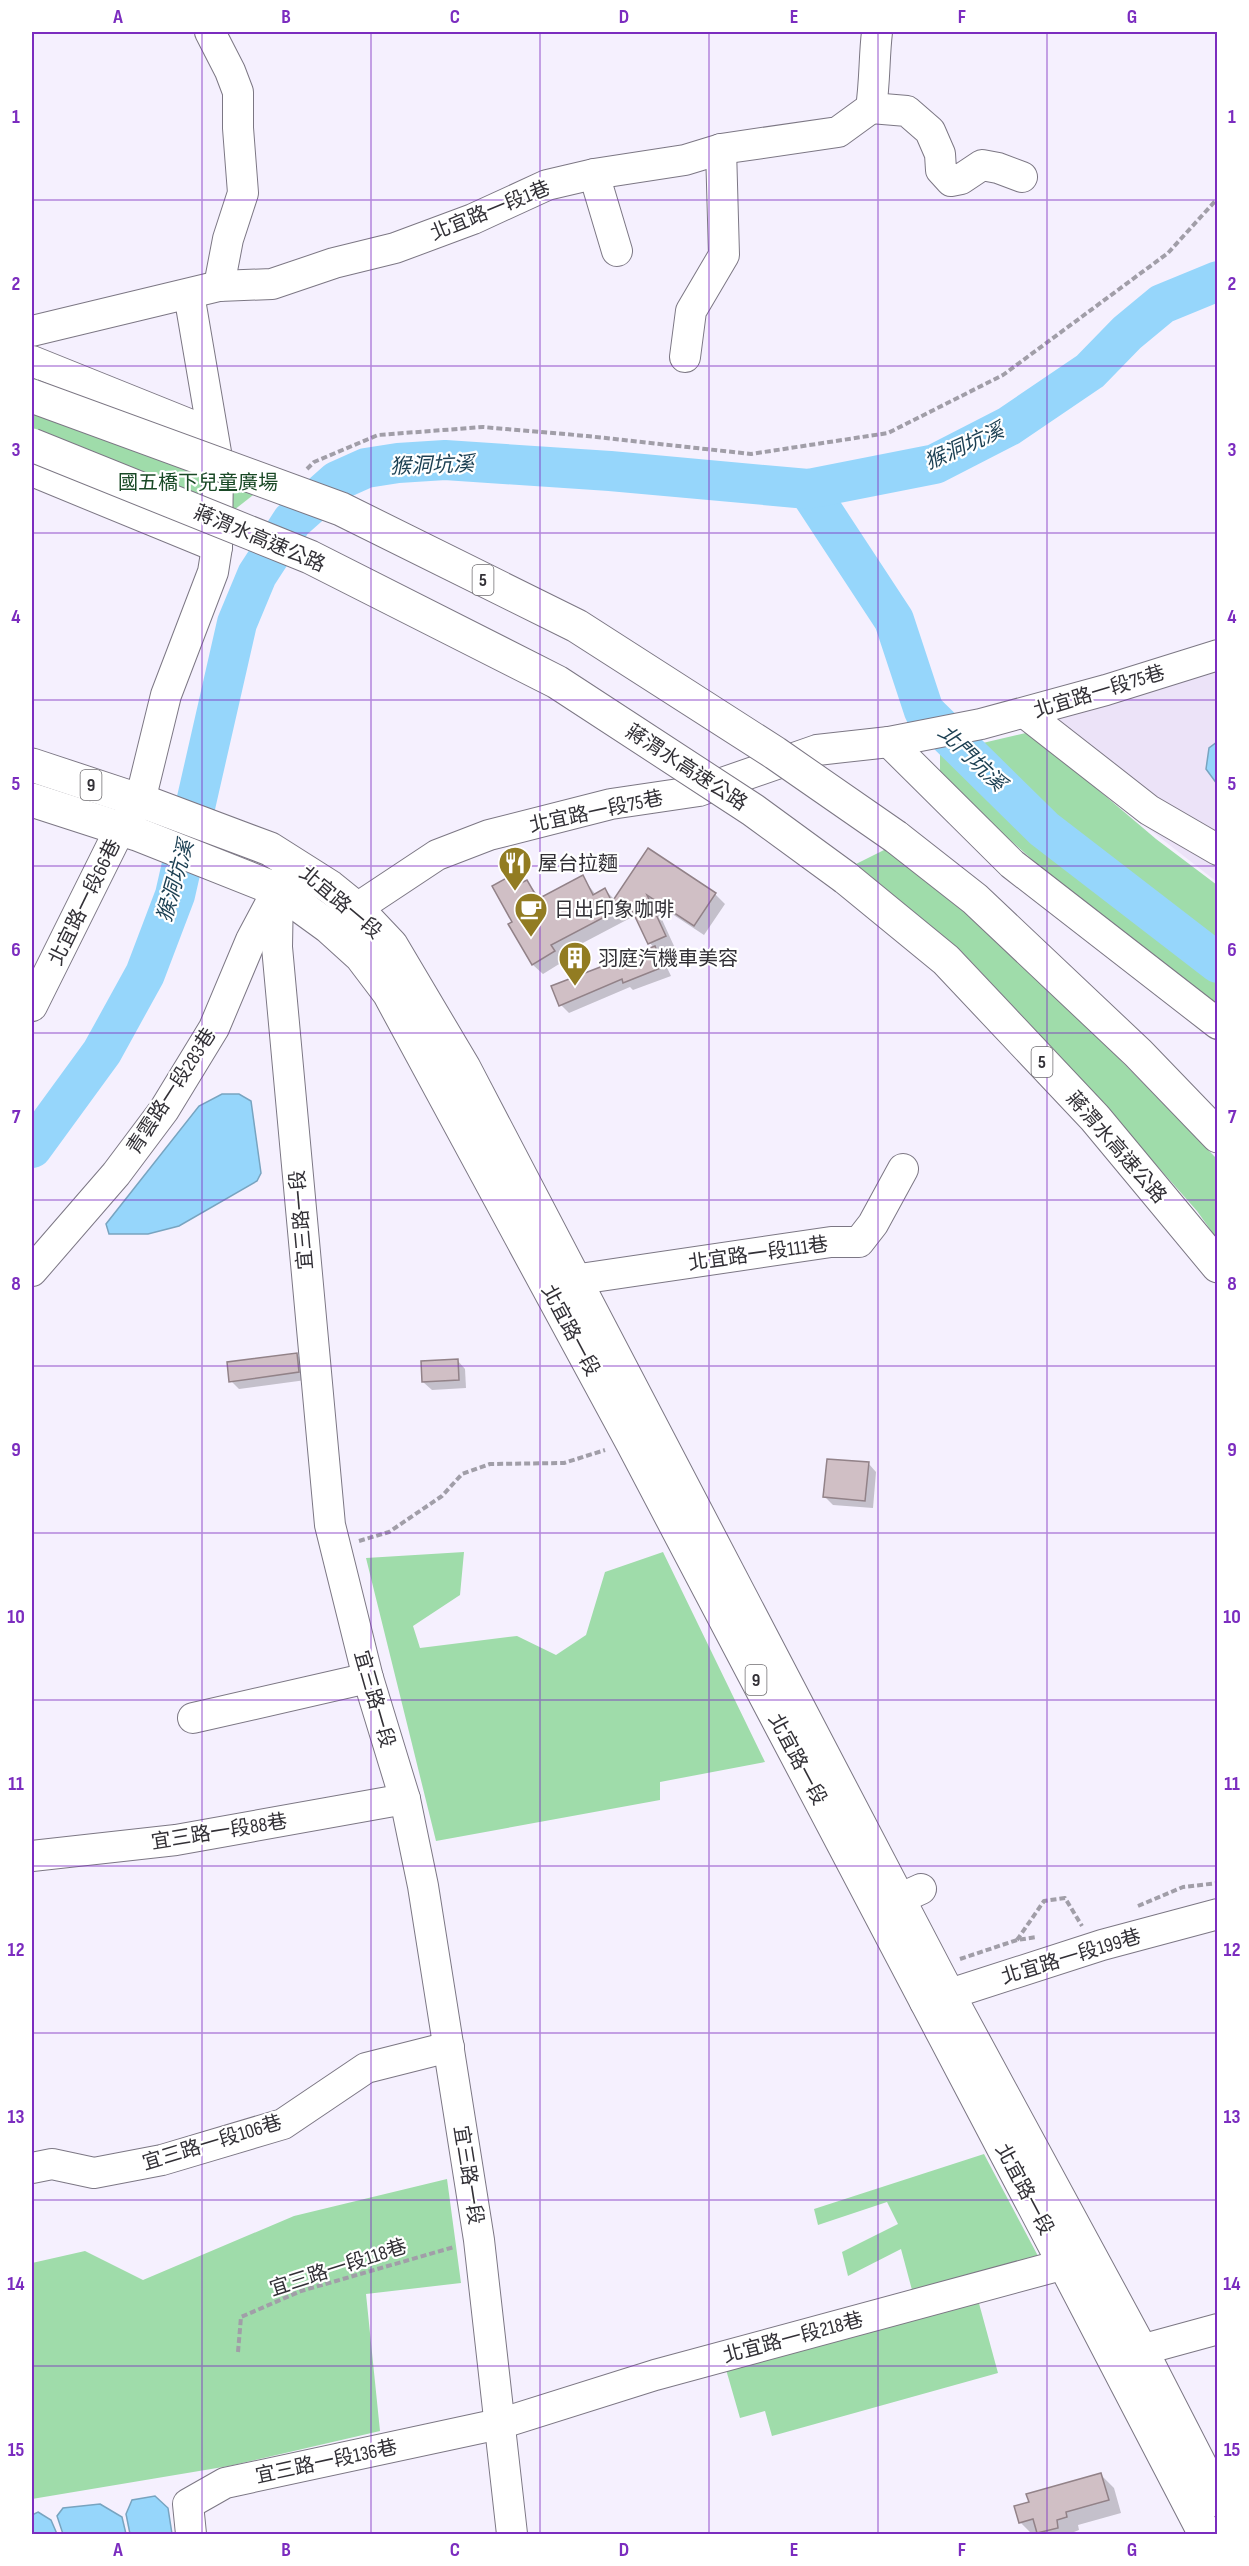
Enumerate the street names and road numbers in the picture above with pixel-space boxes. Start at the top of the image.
street label: 北宜路一段1巷 [427,176,554,246]
street label: 蔣渭水高速公路 [190,501,329,577]
road number: 5 [472,565,494,595]
street label: 北宜路一段75巷 [1031,661,1168,723]
street label: 蔣渭水高速公路 [621,720,752,816]
road number: 9 [80,770,101,800]
street label: 北宜路一段75巷 [527,786,665,838]
street label: 北宜路一段66巷 [44,835,126,970]
street label: 北宜路一段 [294,861,386,944]
street label: 青雲路一段283巷 [122,1024,221,1159]
road number: 5 [1032,1047,1052,1077]
street label: 蔣渭水高速公路 [1061,1087,1171,1208]
street label: 宜三路一段 [286,1169,318,1271]
street label: 北宜路一段111巷 [687,1232,830,1276]
street label: 北宜路一段 [536,1281,604,1380]
street label: 宜三路一段 [349,1648,399,1751]
road number: 9 [746,1665,766,1695]
street label: 北宜路一段 [763,1710,831,1809]
street label: 宜三路一段88巷 [149,1809,289,1855]
street label: 北宜路一段199巷 [999,1924,1144,1990]
street label: 宜三路一段106巷 [140,2110,285,2176]
street label: 宜三路一段 [448,2124,488,2226]
street label: 北宜路一段 [990,2140,1058,2239]
street label: 宜三路一段118巷 [267,2234,410,2301]
street label: 北宜路一段218巷 [721,2308,866,2368]
street label: 宜三路一段136巷 [253,2435,399,2489]

